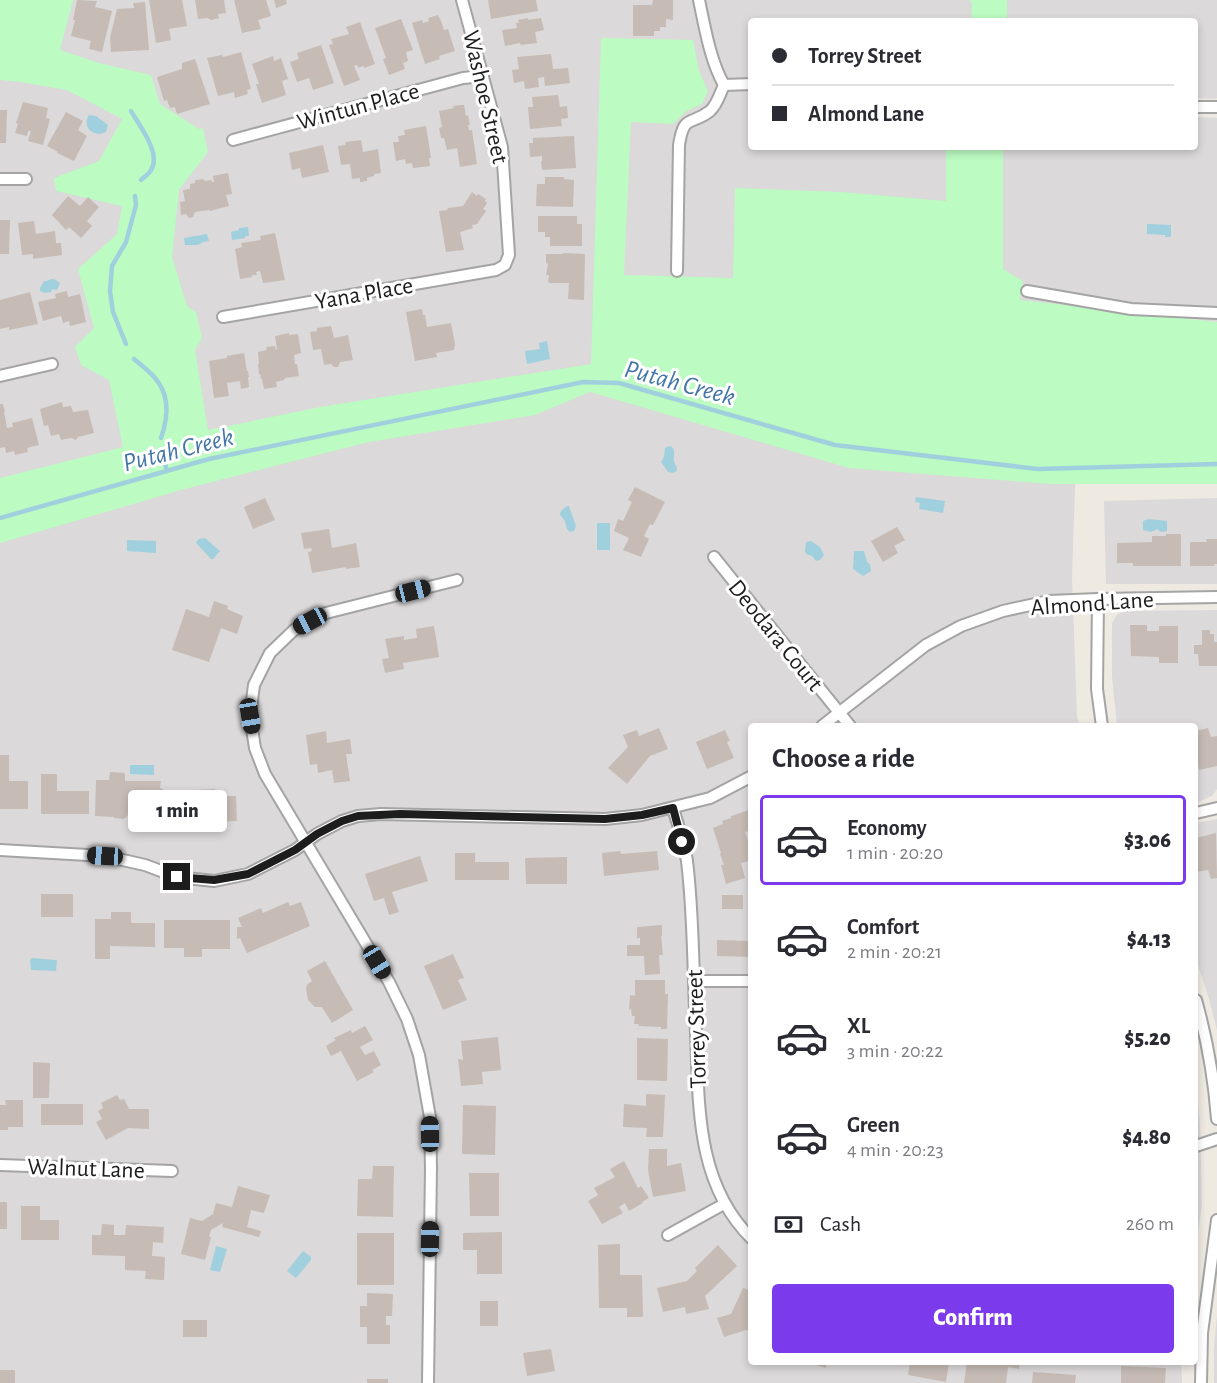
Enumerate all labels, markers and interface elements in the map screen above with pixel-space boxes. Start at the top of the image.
street label: Washoe Street [458,28,512,166]
text: Torrey Street [808,45,922,67]
street label: Wintun Place [295,79,422,135]
text: Almond Lane [808,103,924,125]
street label: Yana Place [313,274,415,314]
water label: Putah Creek [622,356,738,410]
water label: Putah Creek [120,424,236,476]
street label: Deodara Court [723,575,827,696]
car [393,578,433,604]
street label: Almond Lane [1030,588,1155,620]
car [290,605,330,637]
car [238,697,262,735]
text: Choose a ride [772,745,915,772]
callout: 1 min [128,790,226,832]
text: 1 min [156,801,199,821]
icon: car [775,813,829,867]
text: Economy [847,817,927,839]
route start [668,828,695,855]
text: $3.06 [1124,829,1171,851]
text: 1 min · 20:20 [847,843,943,863]
car [87,846,123,866]
route end [163,863,190,890]
icon: car [775,912,829,966]
text: Comfort [847,916,919,938]
text: $4.13 [1127,928,1171,950]
car [360,942,394,982]
text: 2 min · 20:21 [847,942,942,962]
street label: Torrey Street [683,969,711,1089]
icon: car [775,1011,829,1065]
text: XL [847,1015,870,1037]
text: $5.20 [1124,1027,1171,1049]
text: 3 min · 20:22 [847,1041,943,1061]
icon: car [775,1110,829,1164]
text: Green [847,1114,900,1136]
car [421,1116,439,1152]
text: $4.80 [1122,1126,1171,1148]
text: 4 min · 20:23 [847,1140,944,1160]
street label: Walnut Lane [27,1155,145,1183]
icon: cash [772,1208,805,1241]
text: Cash [820,1213,861,1235]
text: 260 m [1126,1214,1174,1234]
car [421,1221,439,1257]
button: Confirm [772,1284,1174,1353]

